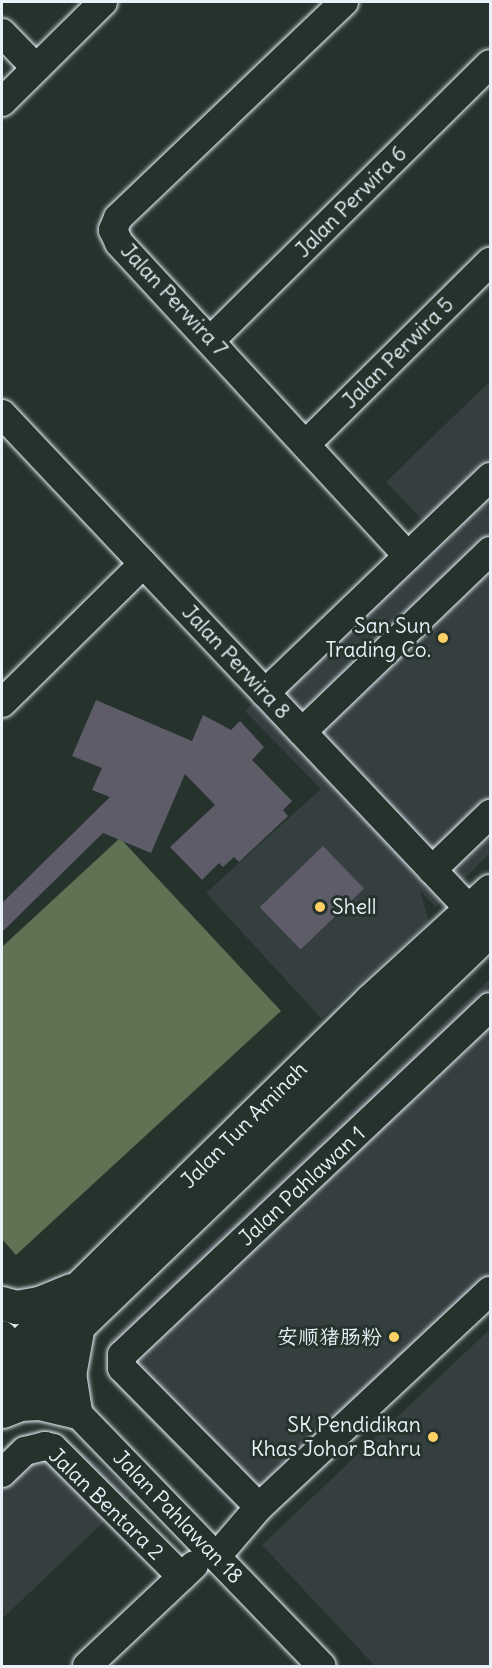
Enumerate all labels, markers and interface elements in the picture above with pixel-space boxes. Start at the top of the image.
street label: Jalan Perwira 6 [290,141,412,263]
street label: Jalan Perwira 7 [115,238,233,362]
street label: Jalan Perwira 5 [337,292,459,414]
street label: Jalan Perwira 8 [177,600,295,724]
place label: San Sun Trading Co. [326,613,431,663]
marker: San Sun Trading Co. [436,631,450,645]
place label: Shell [332,894,377,920]
marker: Shell [313,900,327,914]
street label: Jalan Tun Aminah [176,1057,312,1193]
street label: Jalan Pahlawan 1 [234,1121,370,1251]
place label: 安顺猪肠粉 [277,1324,382,1350]
marker: 安顺猪肠粉 [387,1330,401,1344]
place label: SK Pendidikan Khas Johor Bahru [251,1412,421,1462]
marker: SK Pendidikan Khas Johor Bahru [426,1430,440,1444]
street label: Jalan Bentara 2 [44,1443,168,1565]
street label: Jalan Pahlawan 18 [108,1445,248,1589]

